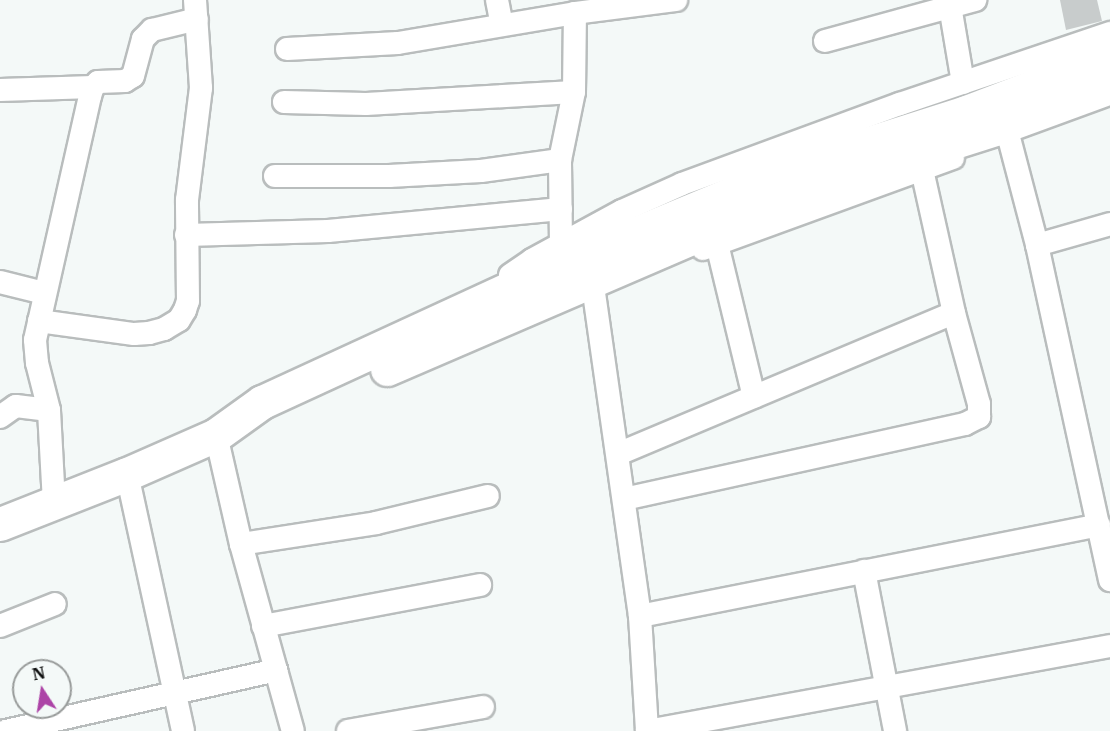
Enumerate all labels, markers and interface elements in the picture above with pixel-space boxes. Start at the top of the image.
north arrow [12,659,72,719]
text: N [30,662,47,684]

